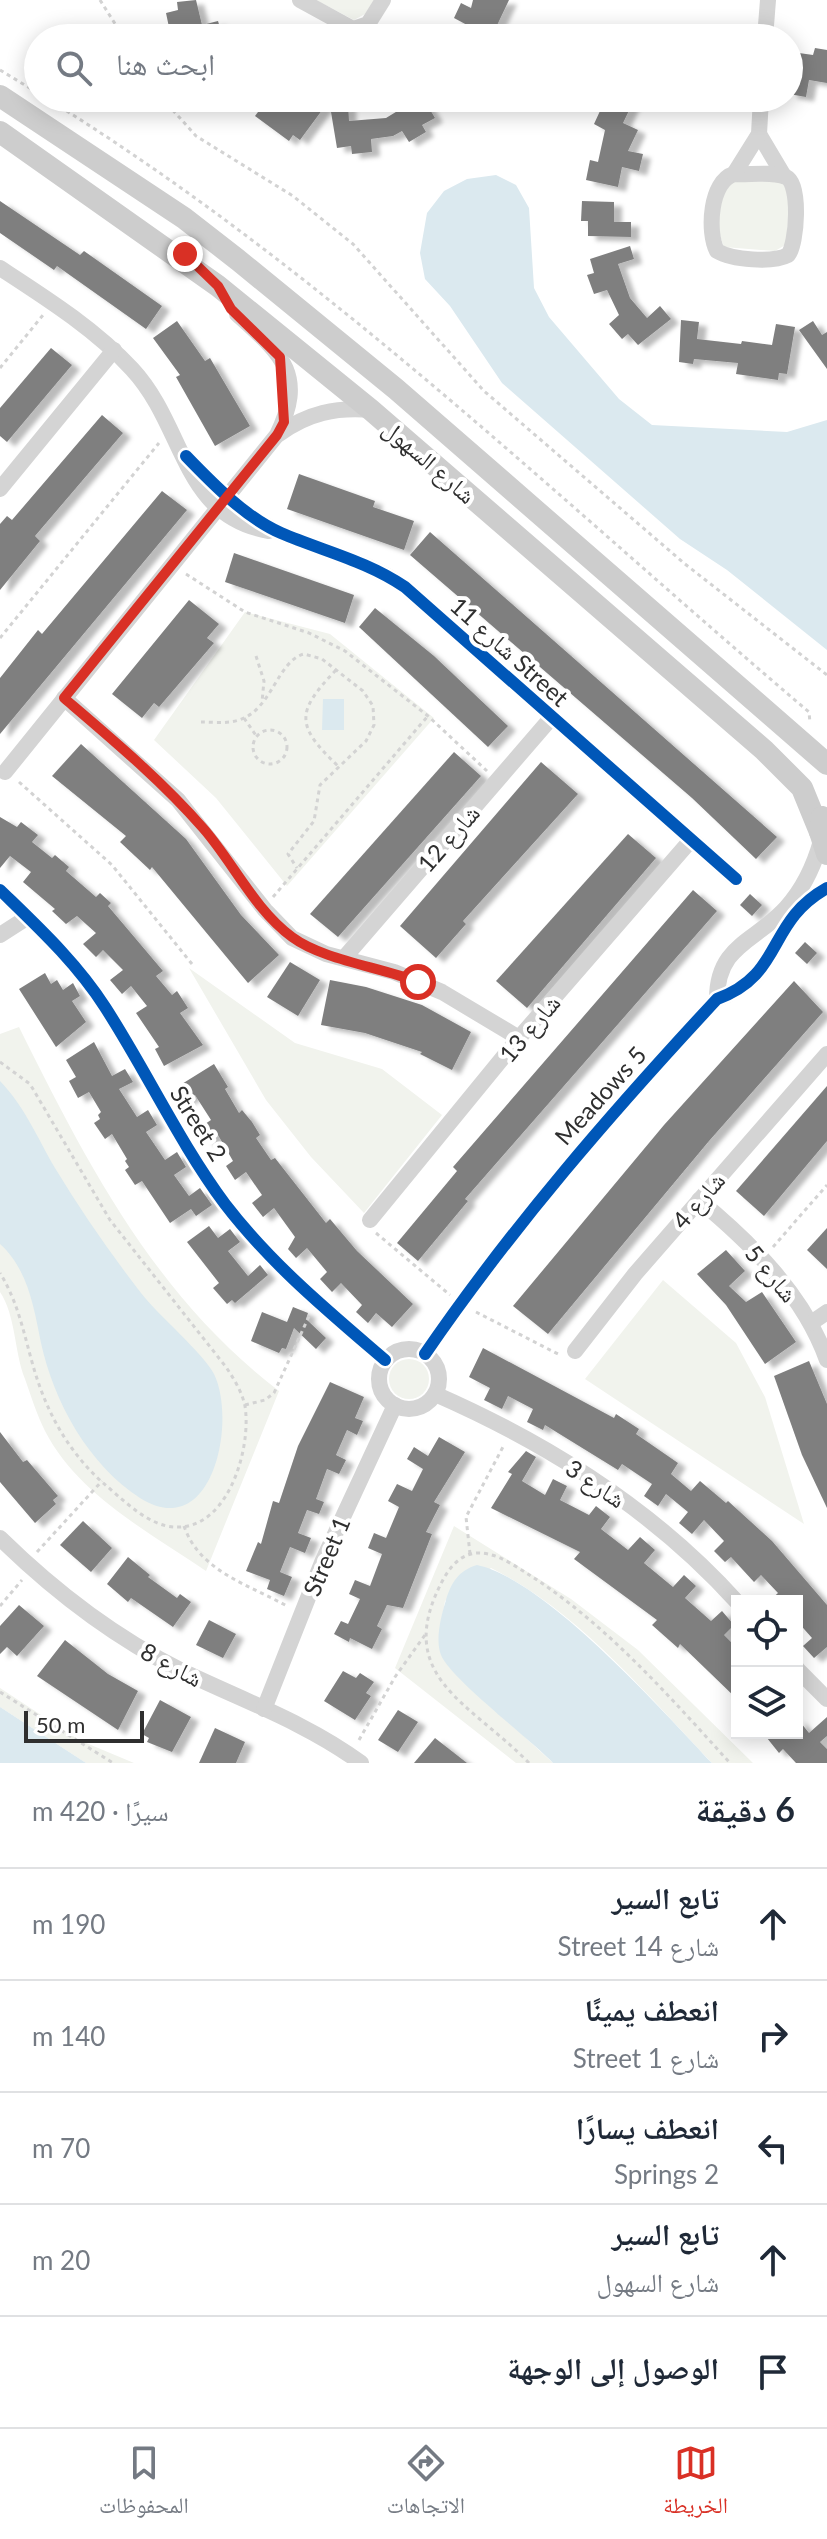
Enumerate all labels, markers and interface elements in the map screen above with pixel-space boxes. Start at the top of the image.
search box [24,24,803,112]
text: ابحث هنا [116,45,215,81]
icon: search [52,46,96,90]
route end [167,236,203,272]
street label: شارع السهول [376,413,482,511]
street label: شارع 11 Street [444,590,575,713]
street label: شارع 12 [411,798,487,879]
route start [400,964,436,1000]
street label: شارع 13 [492,988,567,1069]
street label: Meadows 5 [548,1040,652,1150]
street label: Street 2 [165,1080,233,1166]
street label: شارع 4 [666,1166,732,1236]
street label: شارع 5 [738,1239,804,1309]
street label: شارع 3 [560,1453,631,1515]
street label: Street 1 [296,1512,356,1600]
map controls [731,1595,803,1739]
button: locate [731,1595,803,1667]
street label: شارع 8 [135,1636,208,1694]
button: layers [731,1667,803,1739]
scale bar [24,1707,144,1743]
text: 50 m [36,1711,85,1738]
text: 6 دقيقة [696,1788,795,1829]
text: سيرًا · 420 m [32,1795,169,1827]
text: تابع السير [612,1879,719,1915]
icon: ahead [751,1902,795,1946]
text: 190 m [32,1908,105,1940]
text: شارع 14 Street [558,1930,719,1962]
text: انعطف يمينًا [584,1991,719,2027]
icon: right [751,2014,795,2058]
text: 140 m [32,2020,105,2052]
text: شارع 1 Street [573,2042,719,2074]
text: انعطف يسارًا [576,2109,719,2145]
icon: left [751,2126,795,2170]
text: 70 m [32,2132,90,2164]
text: Springs 2 [614,2158,719,2190]
text: تابع السير [612,2215,719,2251]
icon: ahead [751,2238,795,2282]
text: 20 m [32,2244,90,2276]
text: شارع السهول [596,2266,719,2298]
text: الوصول إلى الوجهة [507,2349,719,2385]
icon: arrive [751,2350,795,2394]
tab: المحفوظات [99,2441,189,2527]
tab: الاتجاهات [387,2441,465,2527]
tab: الخريطة [663,2441,728,2527]

